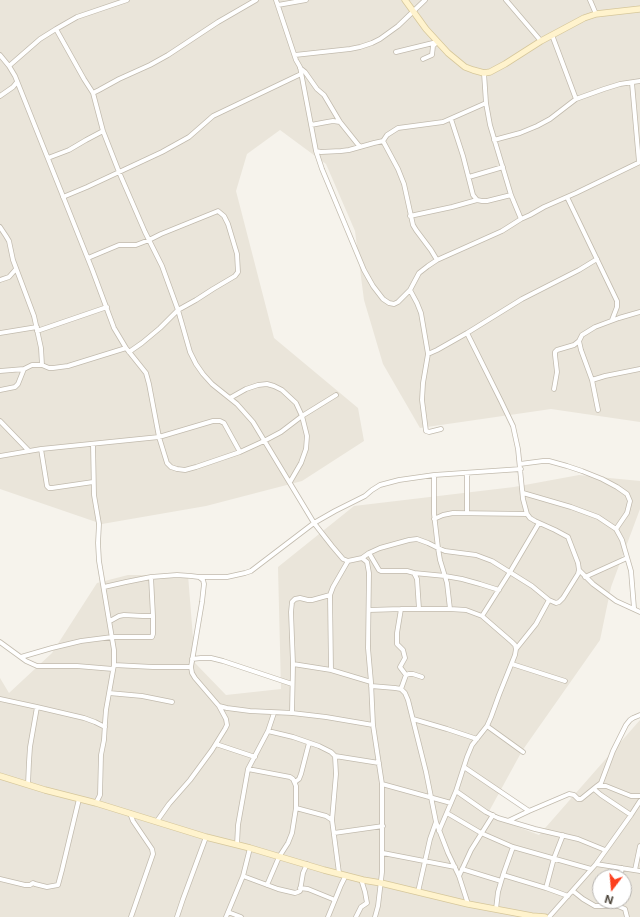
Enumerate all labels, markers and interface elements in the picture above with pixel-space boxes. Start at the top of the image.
north arrow [592,869,632,909]
text: N [603,892,615,907]

